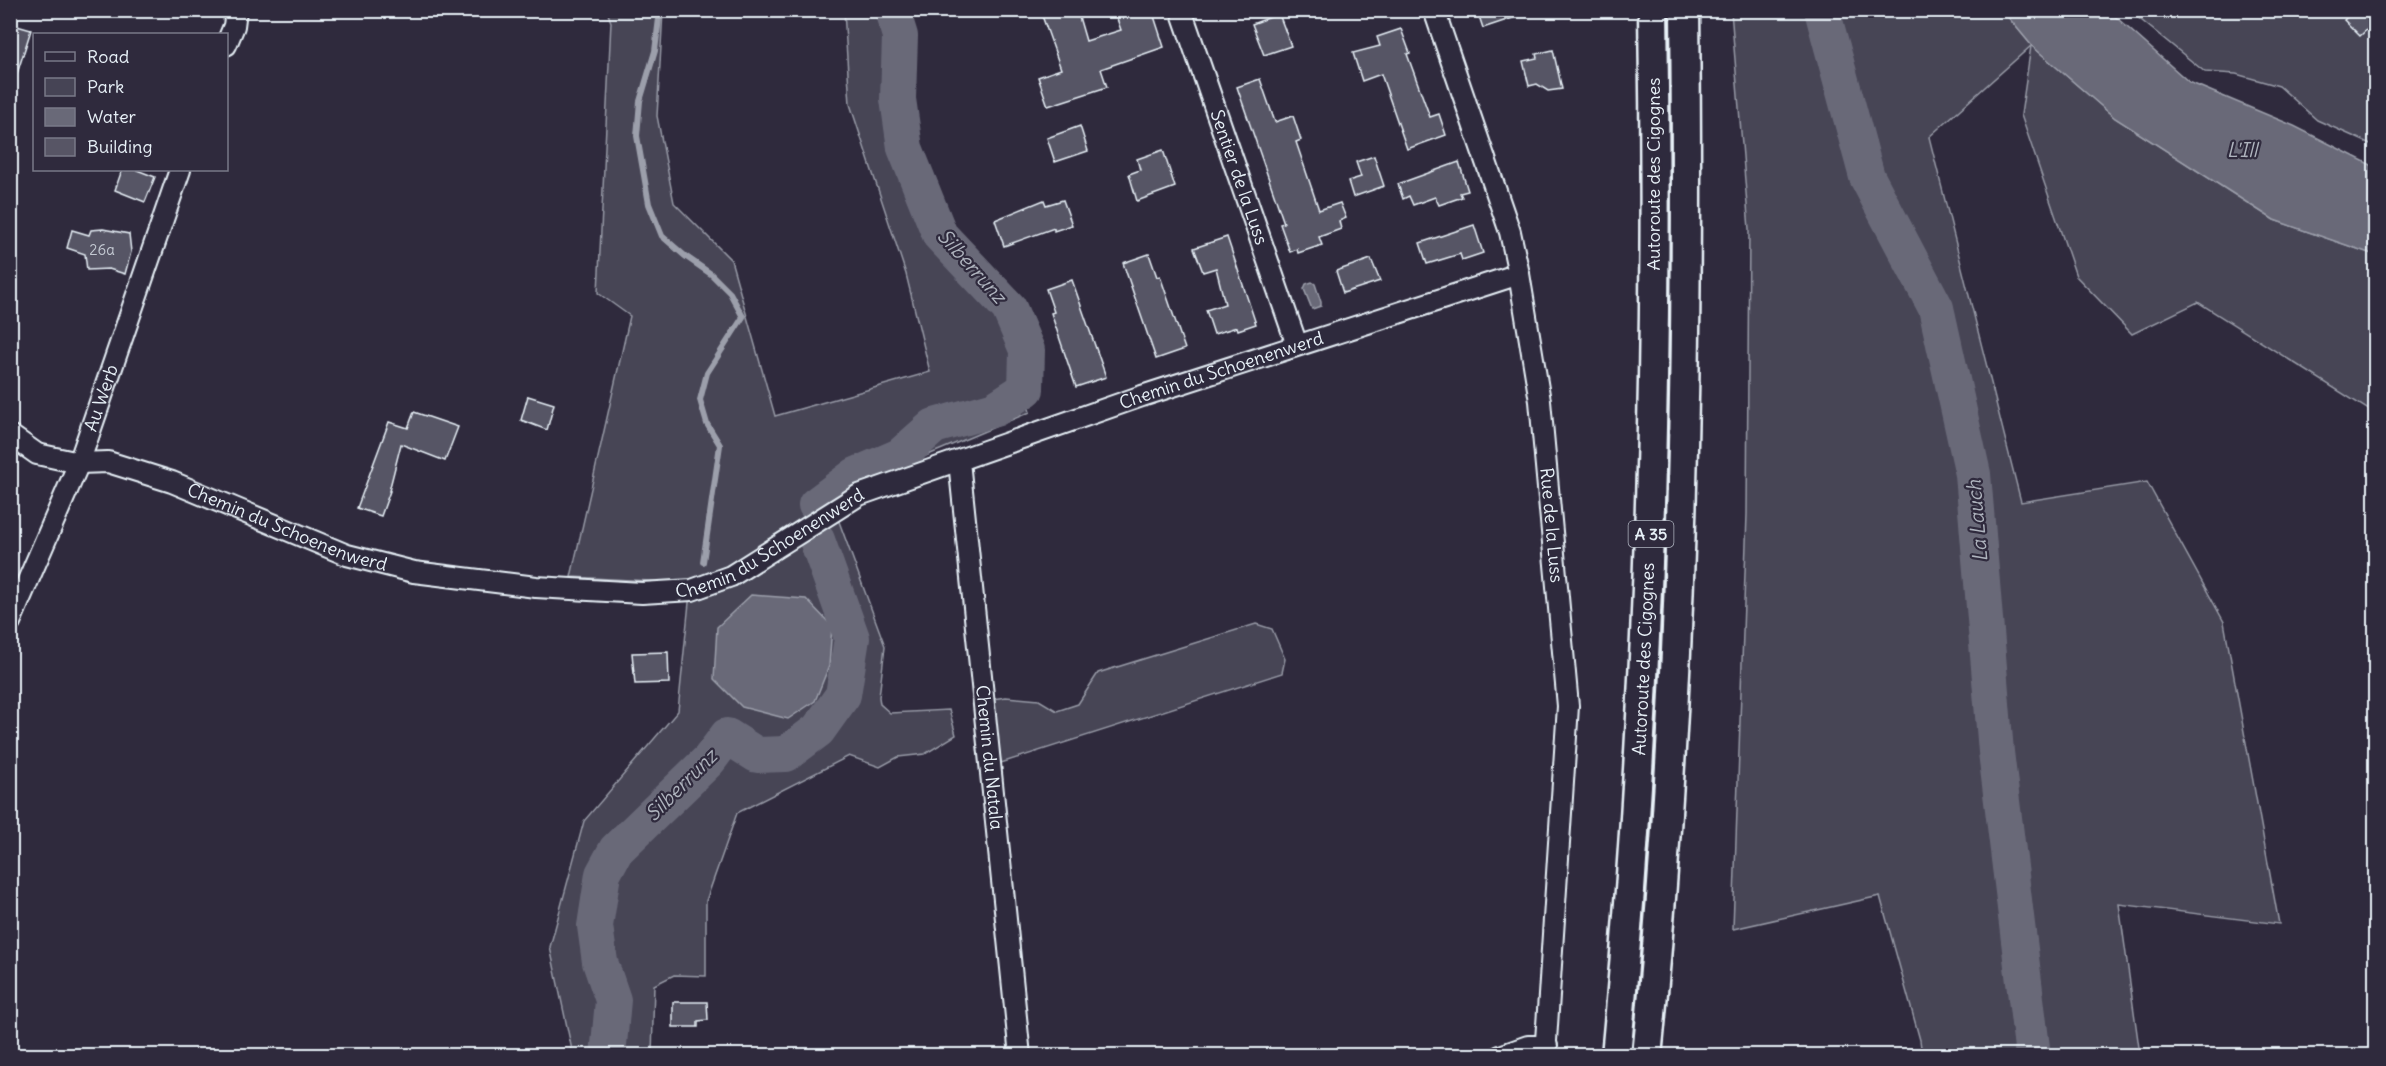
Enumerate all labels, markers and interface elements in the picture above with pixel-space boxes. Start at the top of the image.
legend [33,33,228,171]
text: Road [87,45,130,68]
text: Park [87,75,124,98]
street label: Autoroute des Cigognes [1642,78,1665,270]
text: Water [87,105,137,128]
street label: Sentier de la Luss [1205,107,1273,248]
text: Building [87,135,152,158]
water label: L'Ill [2227,137,2260,162]
water label: Silberrunz [933,223,1014,310]
house number: 26a [89,240,115,259]
street label: Chemin du Schoenenwerd [1116,326,1327,414]
street label: Au Werb [79,361,123,434]
street label: Rue de la Luss [1535,467,1569,584]
street label: Chemin du Schoenenwerd [184,478,390,576]
water label: La Lauch [1960,479,1993,563]
street label: Chemin du Schoenenwerd [675,483,868,602]
road number: A 35 [1628,521,1674,547]
street label: Autoroute des Cigognes [1627,562,1659,756]
street label: Chemin du Natala [971,684,1009,831]
water label: Silberrunz [640,742,723,826]

